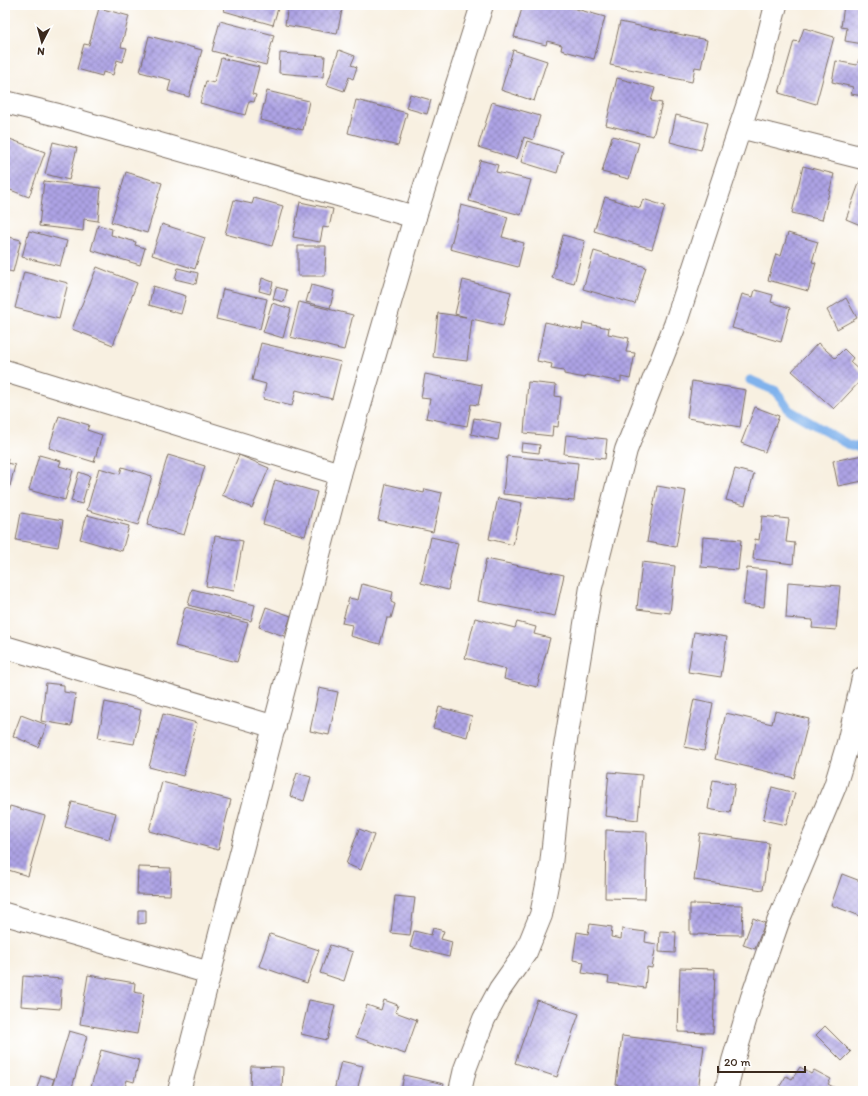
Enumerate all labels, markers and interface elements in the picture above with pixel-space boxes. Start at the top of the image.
north arrow [22,22,62,62]
text: N [37,45,45,58]
scale bar [718,1048,805,1074]
text: 20 m [724,1055,751,1069]

